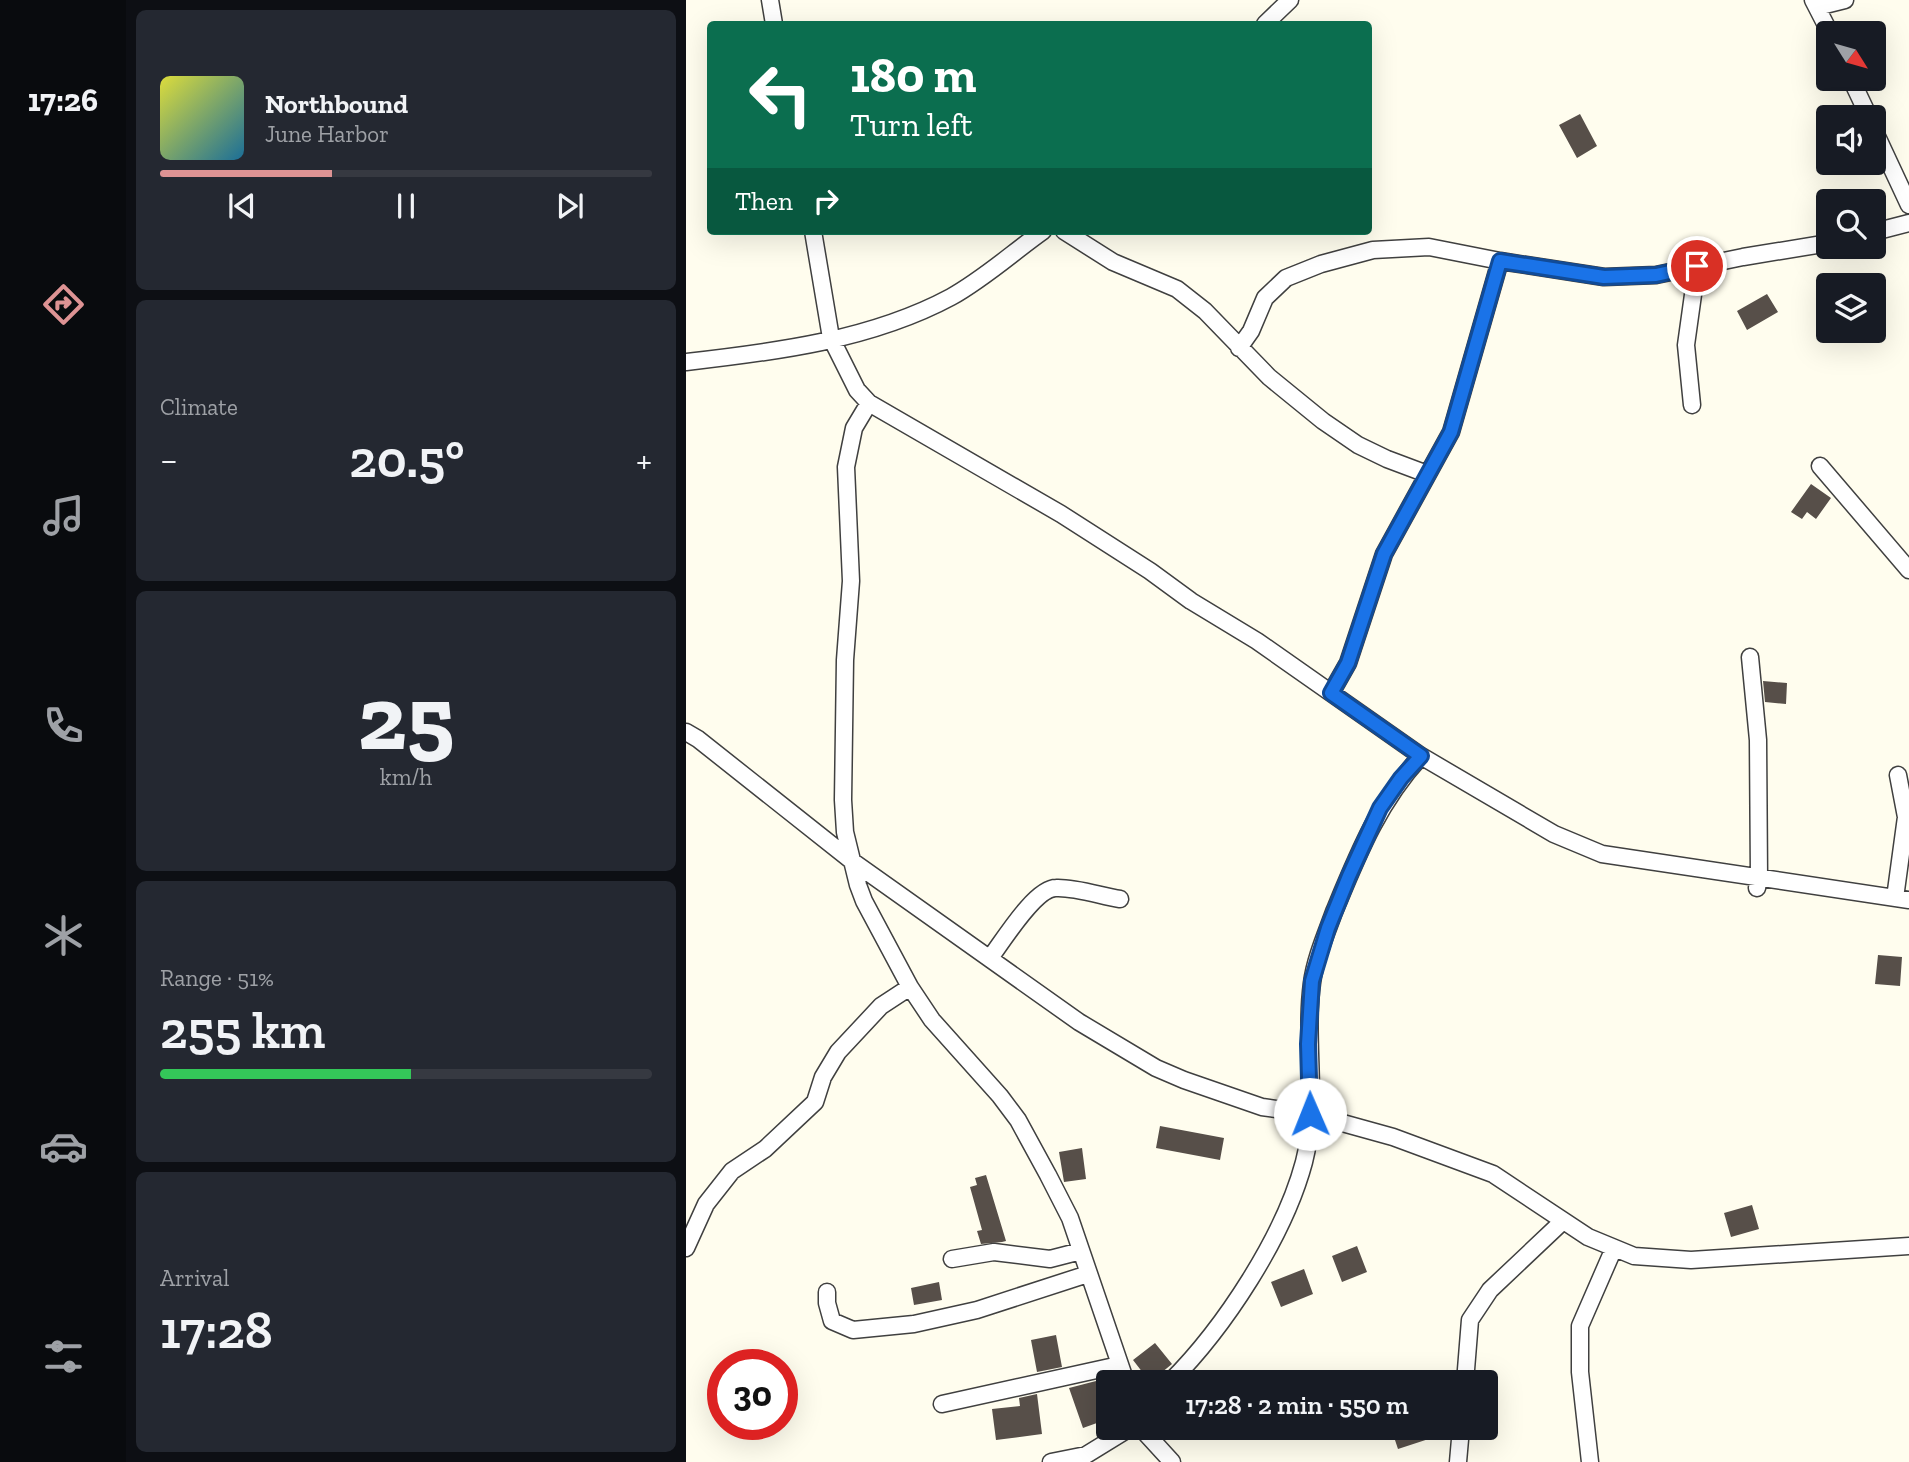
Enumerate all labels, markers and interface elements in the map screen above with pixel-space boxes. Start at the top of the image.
north arrow [1816,21,1886,91]
map controls [1816,21,1886,343]
text: 180 m [850,46,977,105]
icon: left [735,49,826,140]
text: 17:26 [28,81,98,119]
text: Northbound [265,88,408,120]
button: sound [1816,105,1886,175]
text: Turn left [850,106,972,144]
text: June Harbor [265,120,389,148]
icon: right [807,182,845,220]
text: Then [735,185,793,217]
icon: previous [223,187,261,225]
icon: pause [387,187,425,225]
icon: next [551,187,589,225]
button: search [1816,189,1886,259]
pin [1667,236,1727,296]
icon: arrive [1678,247,1716,285]
button: layers [1816,273,1886,343]
icon: directions [39,280,88,329]
text: Climate [160,393,238,421]
text: 20.5° [349,428,465,490]
text: − [160,437,178,483]
text: + [636,437,652,483]
icon: music [39,491,88,540]
text: 25 [358,663,454,772]
icon: phone [39,701,88,750]
text: km/h [380,763,432,791]
icon: climate [39,911,88,960]
text: Range · 51% [160,964,274,992]
text: 255 km [160,999,325,1061]
position arrow [1273,1077,1347,1151]
icon: car [39,1122,88,1171]
text: Arrival [160,1264,229,1292]
text: 17:28 [160,1299,273,1361]
icon: filters [39,1332,88,1381]
speed limit sign: 30 [707,1349,798,1440]
text: 17:28 · 2 min · 550 m [1185,1389,1409,1421]

